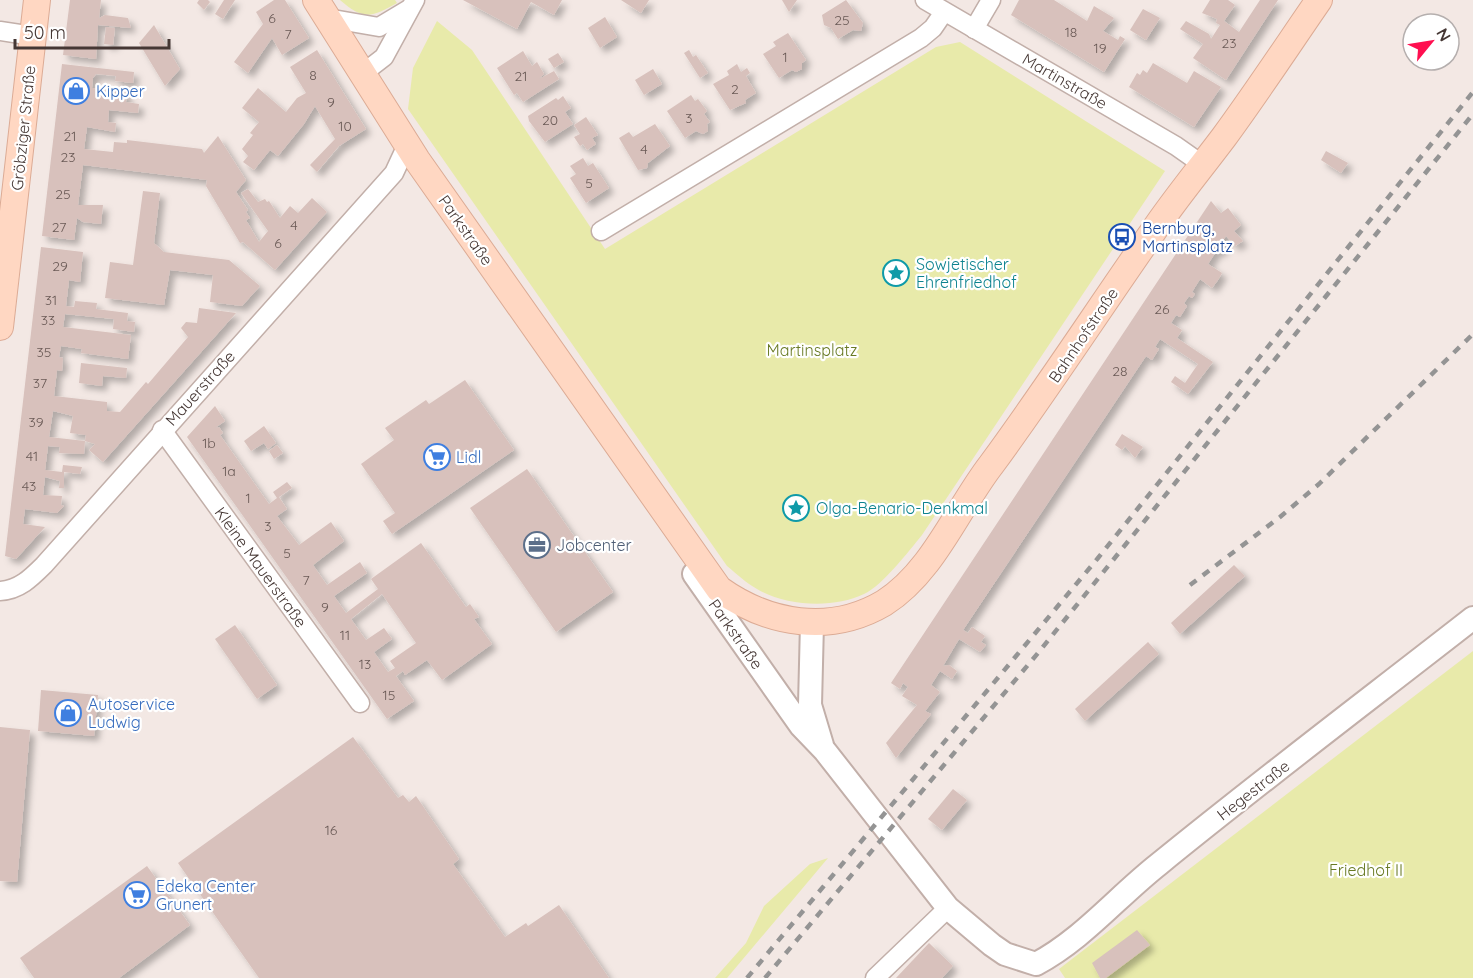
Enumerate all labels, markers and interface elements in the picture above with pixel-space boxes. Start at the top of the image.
house number: 6 [268,9,276,27]
house number: 25 [834,11,850,29]
scale bar [15,12,170,50]
north arrow [1401,12,1461,72]
text: 50 m [24,21,66,44]
house number: 18 [1065,23,1077,41]
text: N [1432,24,1456,45]
house number: 7 [284,25,292,43]
house number: 23 [1221,34,1237,52]
house number: 19 [1094,39,1107,57]
house number: 1 [782,48,788,66]
street label: Martinstraße [1019,49,1111,113]
street label: Gröbziger Straße [6,64,40,192]
house number: 8 [309,66,317,84]
house number: 21 [515,67,527,85]
shop icon: Kipper [61,76,91,106]
house number: 2 [731,80,739,98]
place label: Kipper [96,81,145,101]
house number: 9 [327,93,335,111]
house number: 3 [685,109,693,127]
house number: 20 [542,111,558,129]
house number: 10 [338,117,352,135]
house number: 21 [64,127,76,145]
house number: 4 [640,140,648,158]
house number: 23 [60,148,76,166]
house number: 5 [585,174,593,192]
house number: 25 [55,185,71,203]
street label: Parkstraße [435,191,497,269]
house number: 4 [290,216,298,234]
house number: 27 [52,218,66,236]
place label: Bernburg, Martinsplatz [1142,218,1233,256]
bus stop icon: Bernburg, Martinsplatz [1107,222,1137,252]
house number: 6 [274,234,282,252]
place label: Sowjetischer Ehrenfriedhof [916,254,1017,292]
house number: 29 [52,257,68,275]
place icon: Sowjetischer Ehrenfriedhof [881,258,911,288]
street label: Bahnhofstraße [1044,284,1122,386]
house number: 31 [45,291,57,309]
house number: 26 [1154,300,1170,318]
house number: 33 [41,311,55,329]
park label: Martinsplatz [767,340,857,360]
house number: 35 [37,343,51,361]
street label: Mauerstraße [161,346,239,430]
house number: 28 [1112,362,1128,380]
house number: 37 [33,374,47,392]
house number: 39 [28,413,44,431]
house number: 1b [202,434,216,452]
supermarket icon: Lidl [422,442,452,472]
house number: 41 [26,447,38,465]
place label: Lidl [456,447,481,467]
house number: 1a [222,462,236,480]
house number: 43 [22,477,36,495]
house number: 1 [245,489,251,507]
place icon: Olga-Benario-Denkmal [781,493,811,523]
place label: Olga-Benario-Denkmal [816,498,988,518]
street label: Kleine Mauerstraße [211,503,311,631]
house number: 3 [264,517,272,535]
office icon: Jobcenter [522,530,552,560]
place label: Jobcenter [556,535,632,555]
house number: 5 [283,544,291,562]
house number: 7 [302,571,310,589]
street label: Parkstraße [705,595,767,673]
house number: 9 [321,598,329,616]
house number: 11 [340,626,350,644]
house number: 13 [359,655,371,673]
house number: 15 [383,686,395,704]
place label: Autoservice Ludwig [88,694,175,732]
shop icon: Autoservice Ludwig [53,698,83,728]
street label: Hegestraße [1213,755,1293,825]
house number: 16 [325,821,338,839]
park label: Friedhof II [1329,860,1403,880]
place label: Edeka Center Grunert [156,876,256,914]
supermarket icon: Edeka Center Grunert [122,880,152,910]

